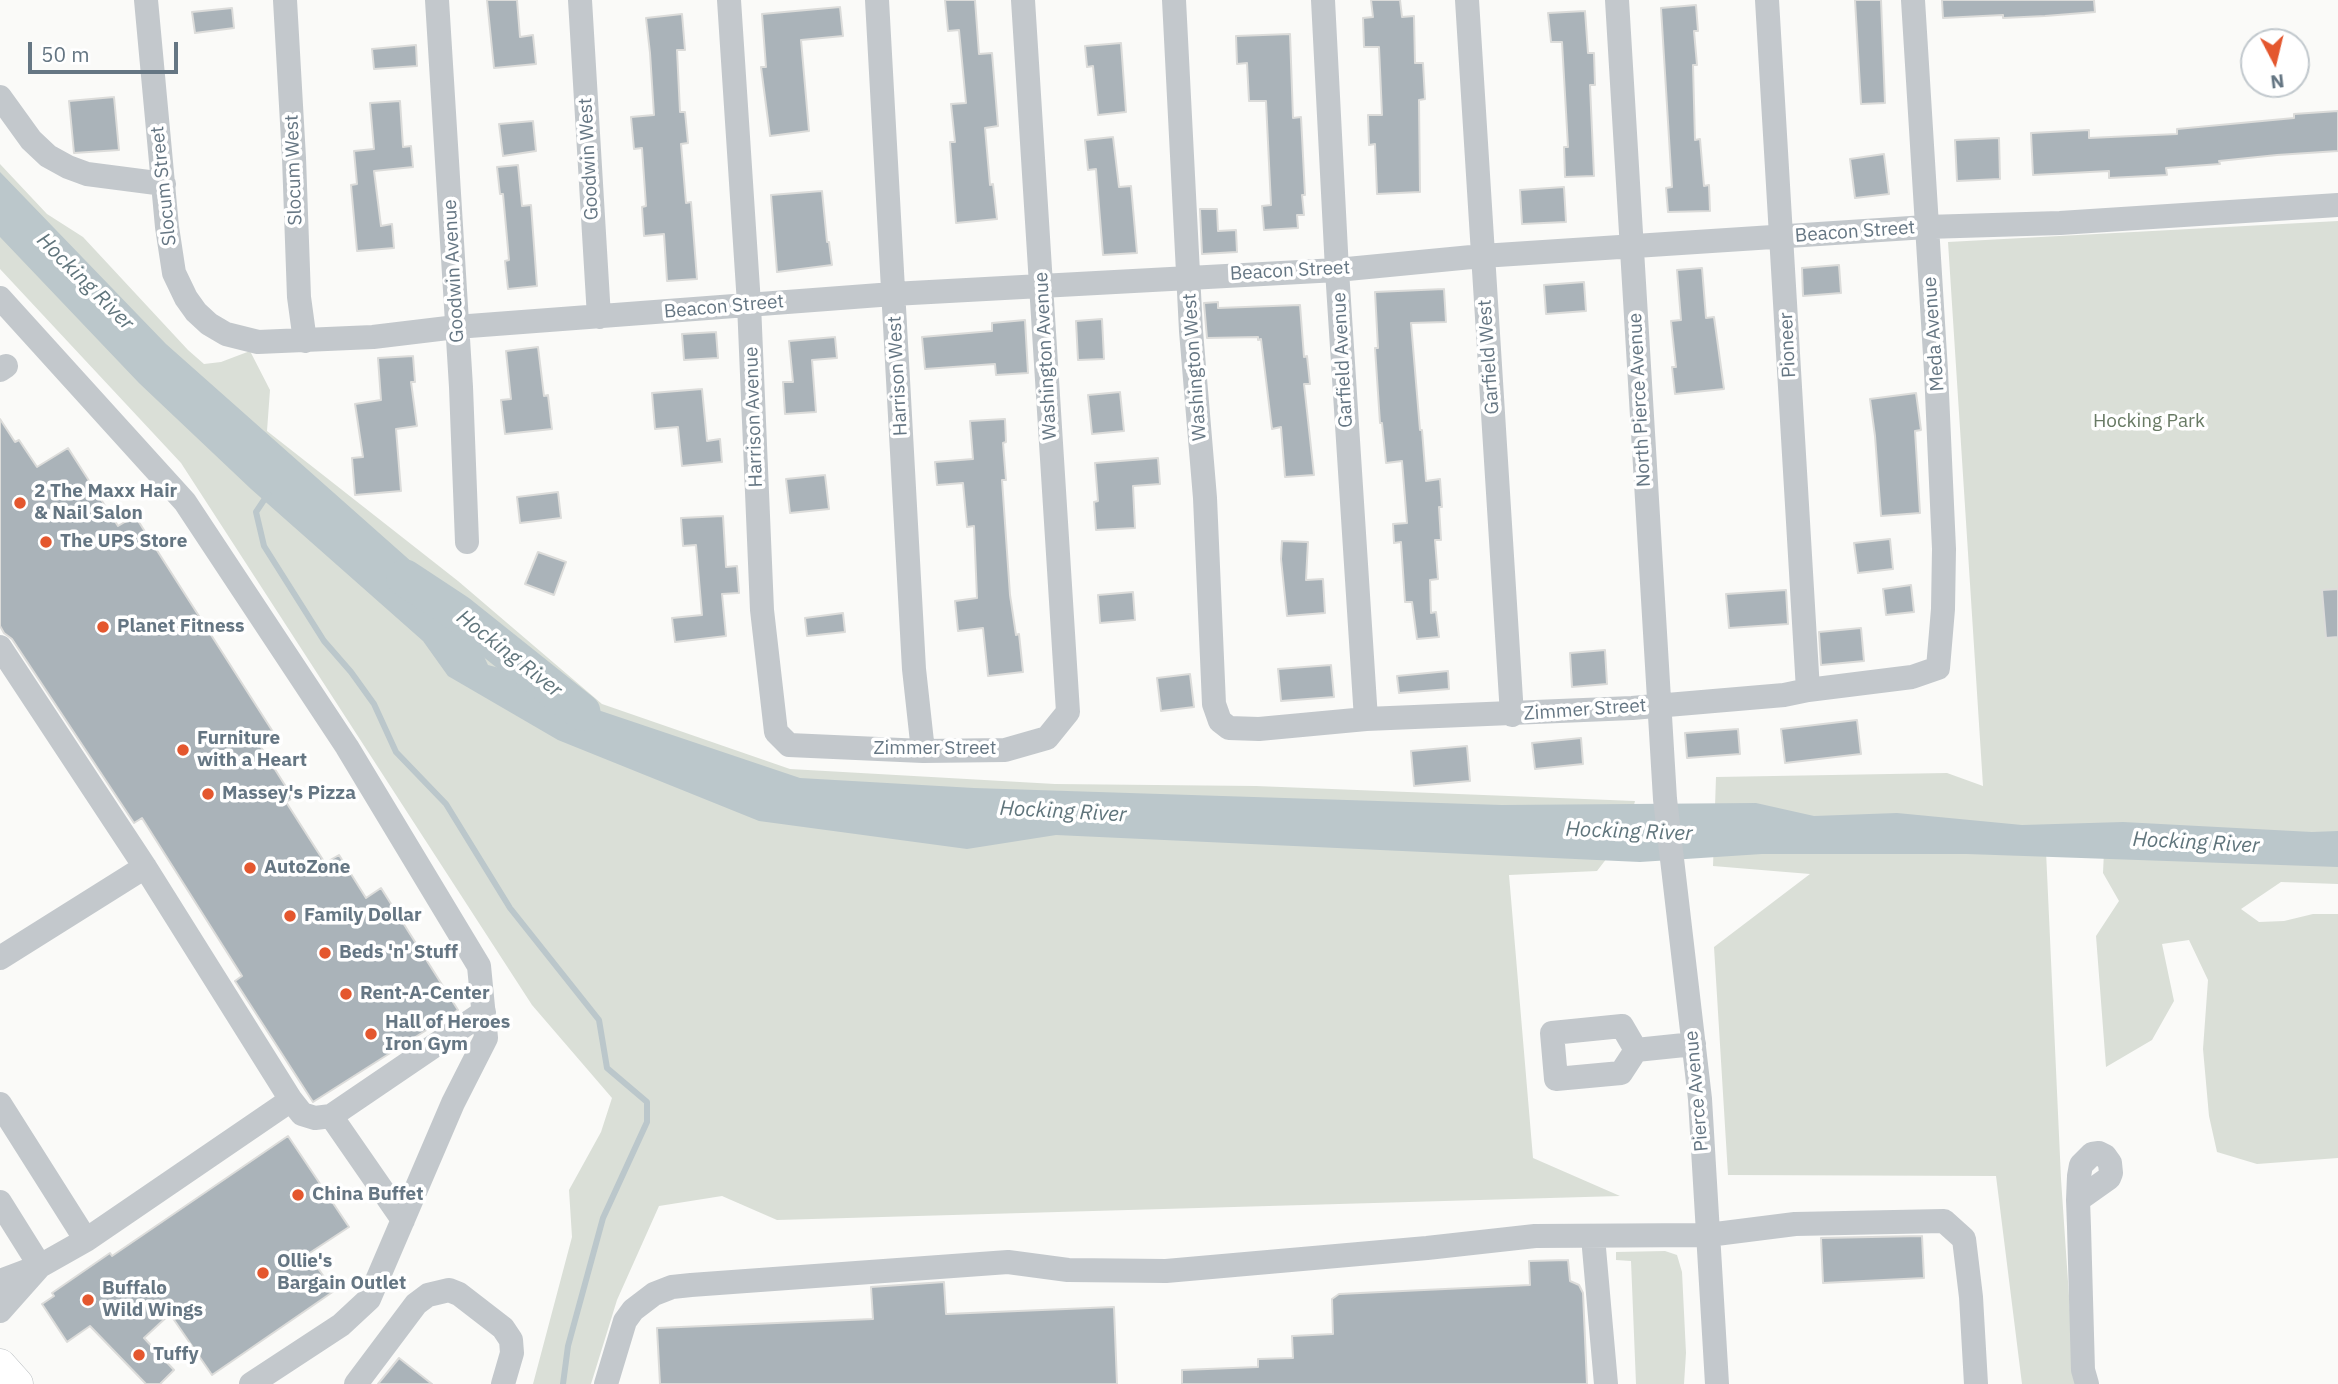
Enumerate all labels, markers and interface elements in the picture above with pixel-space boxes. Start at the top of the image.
scale bar [32,28,182,72]
north arrow [2240,28,2310,98]
text: 50 m [41,40,90,68]
text: N [2269,69,2286,95]
street label: Goodwin West [574,97,604,221]
street label: Slocum West [281,114,307,226]
street label: Slocum Street [146,125,182,247]
street label: Goodwin Avenue [439,199,469,343]
street label: Beacon Street [1794,216,1916,248]
water label: Hocking River [31,228,139,336]
street label: Beacon Street [1229,256,1351,286]
street label: Washington Avenue [1030,271,1062,441]
street label: Meda Avenue [1919,276,1949,392]
street label: Beacon Street [663,290,785,324]
street label: Washington West [1178,292,1212,442]
street label: Garfield Avenue [1328,292,1358,428]
street label: Garfield West [1474,299,1504,415]
street label: North Pierce Avenue [1624,312,1656,488]
street label: Pioneer [1775,312,1801,378]
street label: Harrison West [883,315,913,437]
street label: Harrison Avenue [740,346,768,488]
park label: Hocking Park [2093,411,2205,433]
place label: 2 The Maxx Hair & Nail Salon [34,481,177,525]
marker: 2 The Maxx Hair & Nail Salon [12,495,28,511]
place label: The UPS Store [60,531,187,553]
marker: The UPS Store [38,534,54,550]
water label: Hocking River [451,605,567,703]
place label: Planet Fitness [117,616,245,638]
marker: Planet Fitness [95,619,111,635]
street label: Zimmer Street [1523,694,1647,726]
place label: Furniture with a Heart [197,728,307,772]
street label: Zimmer Street [874,738,996,760]
marker: Furniture with a Heart [175,742,191,758]
place label: Massey's Pizza [222,783,356,805]
marker: Massey's Pizza [200,786,216,802]
water label: Hocking River [999,796,1127,828]
water label: Hocking River [1565,817,1693,847]
water label: Hocking River [2132,827,2260,859]
place label: AutoZone [264,857,350,879]
marker: AutoZone [242,860,258,876]
place label: Family Dollar [304,905,422,927]
marker: Family Dollar [282,908,298,924]
place label: Beds 'n' Stuff [339,942,458,964]
marker: Beds 'n' Stuff [317,945,333,961]
place label: Rent-A-Center [360,983,490,1005]
marker: Rent-A-Center [338,986,354,1002]
place label: Hall of Heroes Iron Gym [385,1012,510,1056]
marker: Hall of Heroes Iron Gym [363,1026,379,1042]
street label: Pierce Avenue [1680,1030,1714,1152]
place label: China Buffet [312,1184,423,1206]
marker: China Buffet [290,1187,306,1203]
place label: Ollie's Bargain Outlet [277,1251,406,1295]
marker: Ollie's Bargain Outlet [255,1265,271,1281]
place label: Buffalo Wild Wings [102,1278,203,1322]
marker: Buffalo Wild Wings [80,1292,96,1308]
place label: Tuffy [153,1344,199,1366]
marker: Tuffy [131,1347,147,1363]

